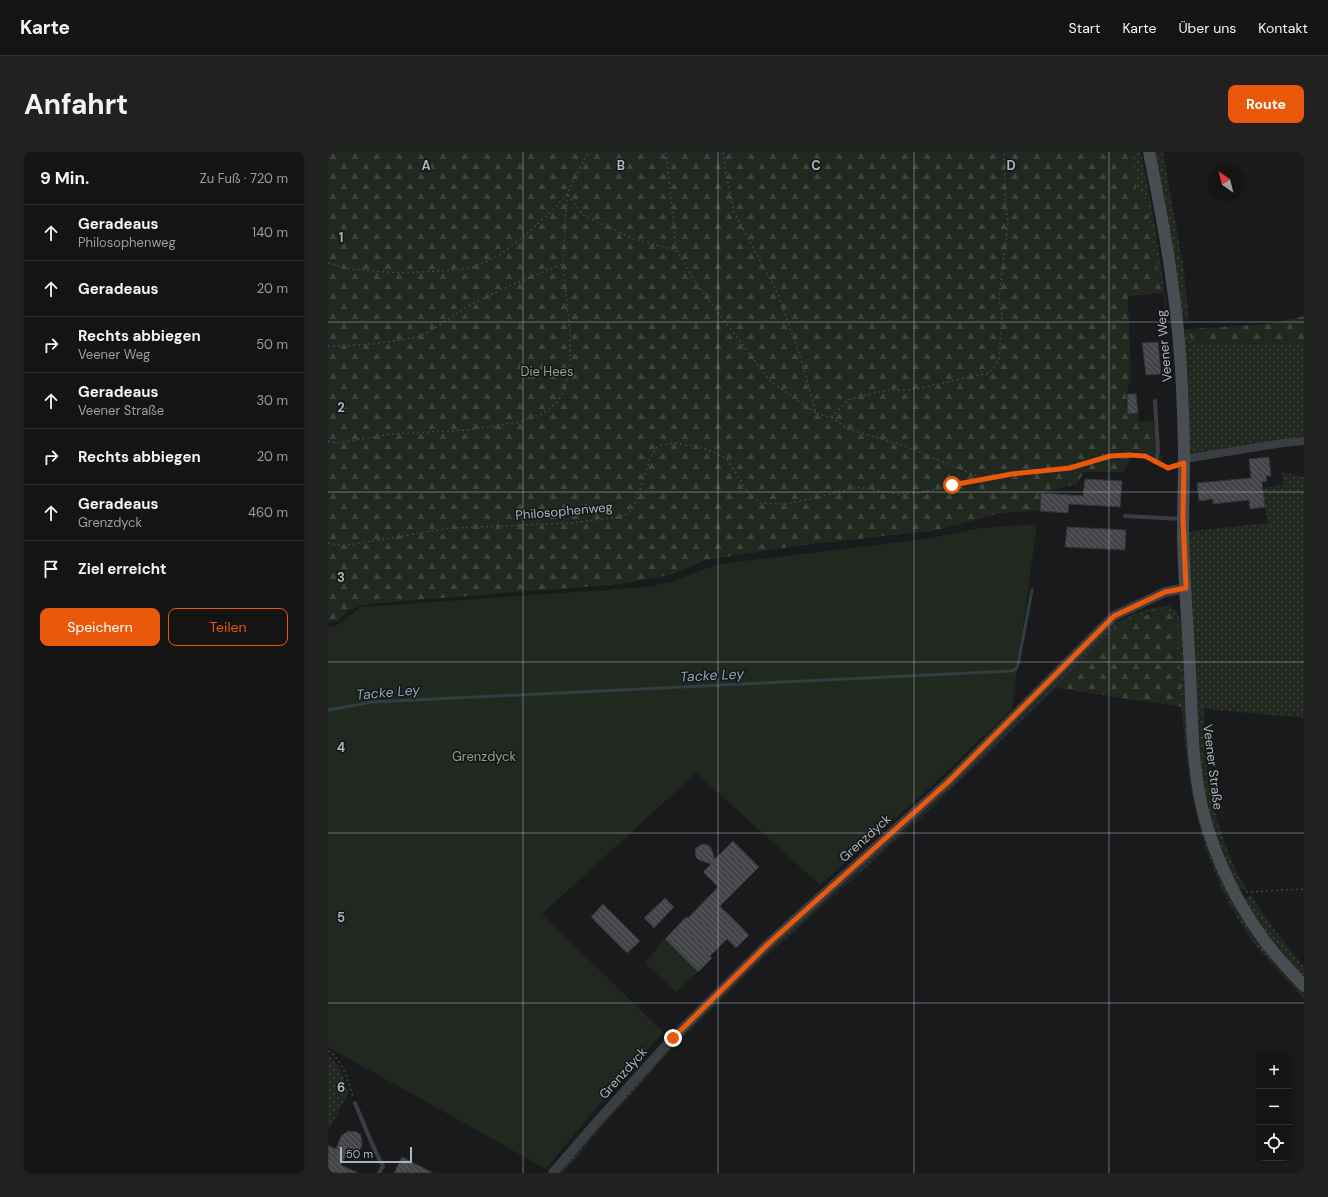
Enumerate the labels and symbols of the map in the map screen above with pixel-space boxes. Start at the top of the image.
text: A [421,157,431,174]
text: B [617,157,625,174]
text: C [811,157,821,174]
text: D [1006,157,1016,174]
north arrow [1208,164,1244,200]
text: 1 [339,229,343,246]
street label: Veener Weg [1152,309,1176,383]
park label: Die Hees [520,363,574,380]
text: 2 [337,399,345,416]
route start [943,476,961,494]
street label: Philosophenweg [515,498,613,524]
text: 3 [337,569,345,586]
water label: Tacke Ley [680,664,746,686]
water label: Tacke Ley [355,680,422,704]
street label: Veener Straße [1199,723,1227,811]
text: 4 [337,739,345,756]
park label: Grenzdyck [452,748,516,765]
street label: Grenzdyck [836,810,895,866]
text: 5 [337,909,345,926]
route end [664,1029,682,1047]
street label: Grenzdyck [595,1043,651,1102]
text: 6 [337,1079,345,1096]
scale bar [340,1145,412,1164]

